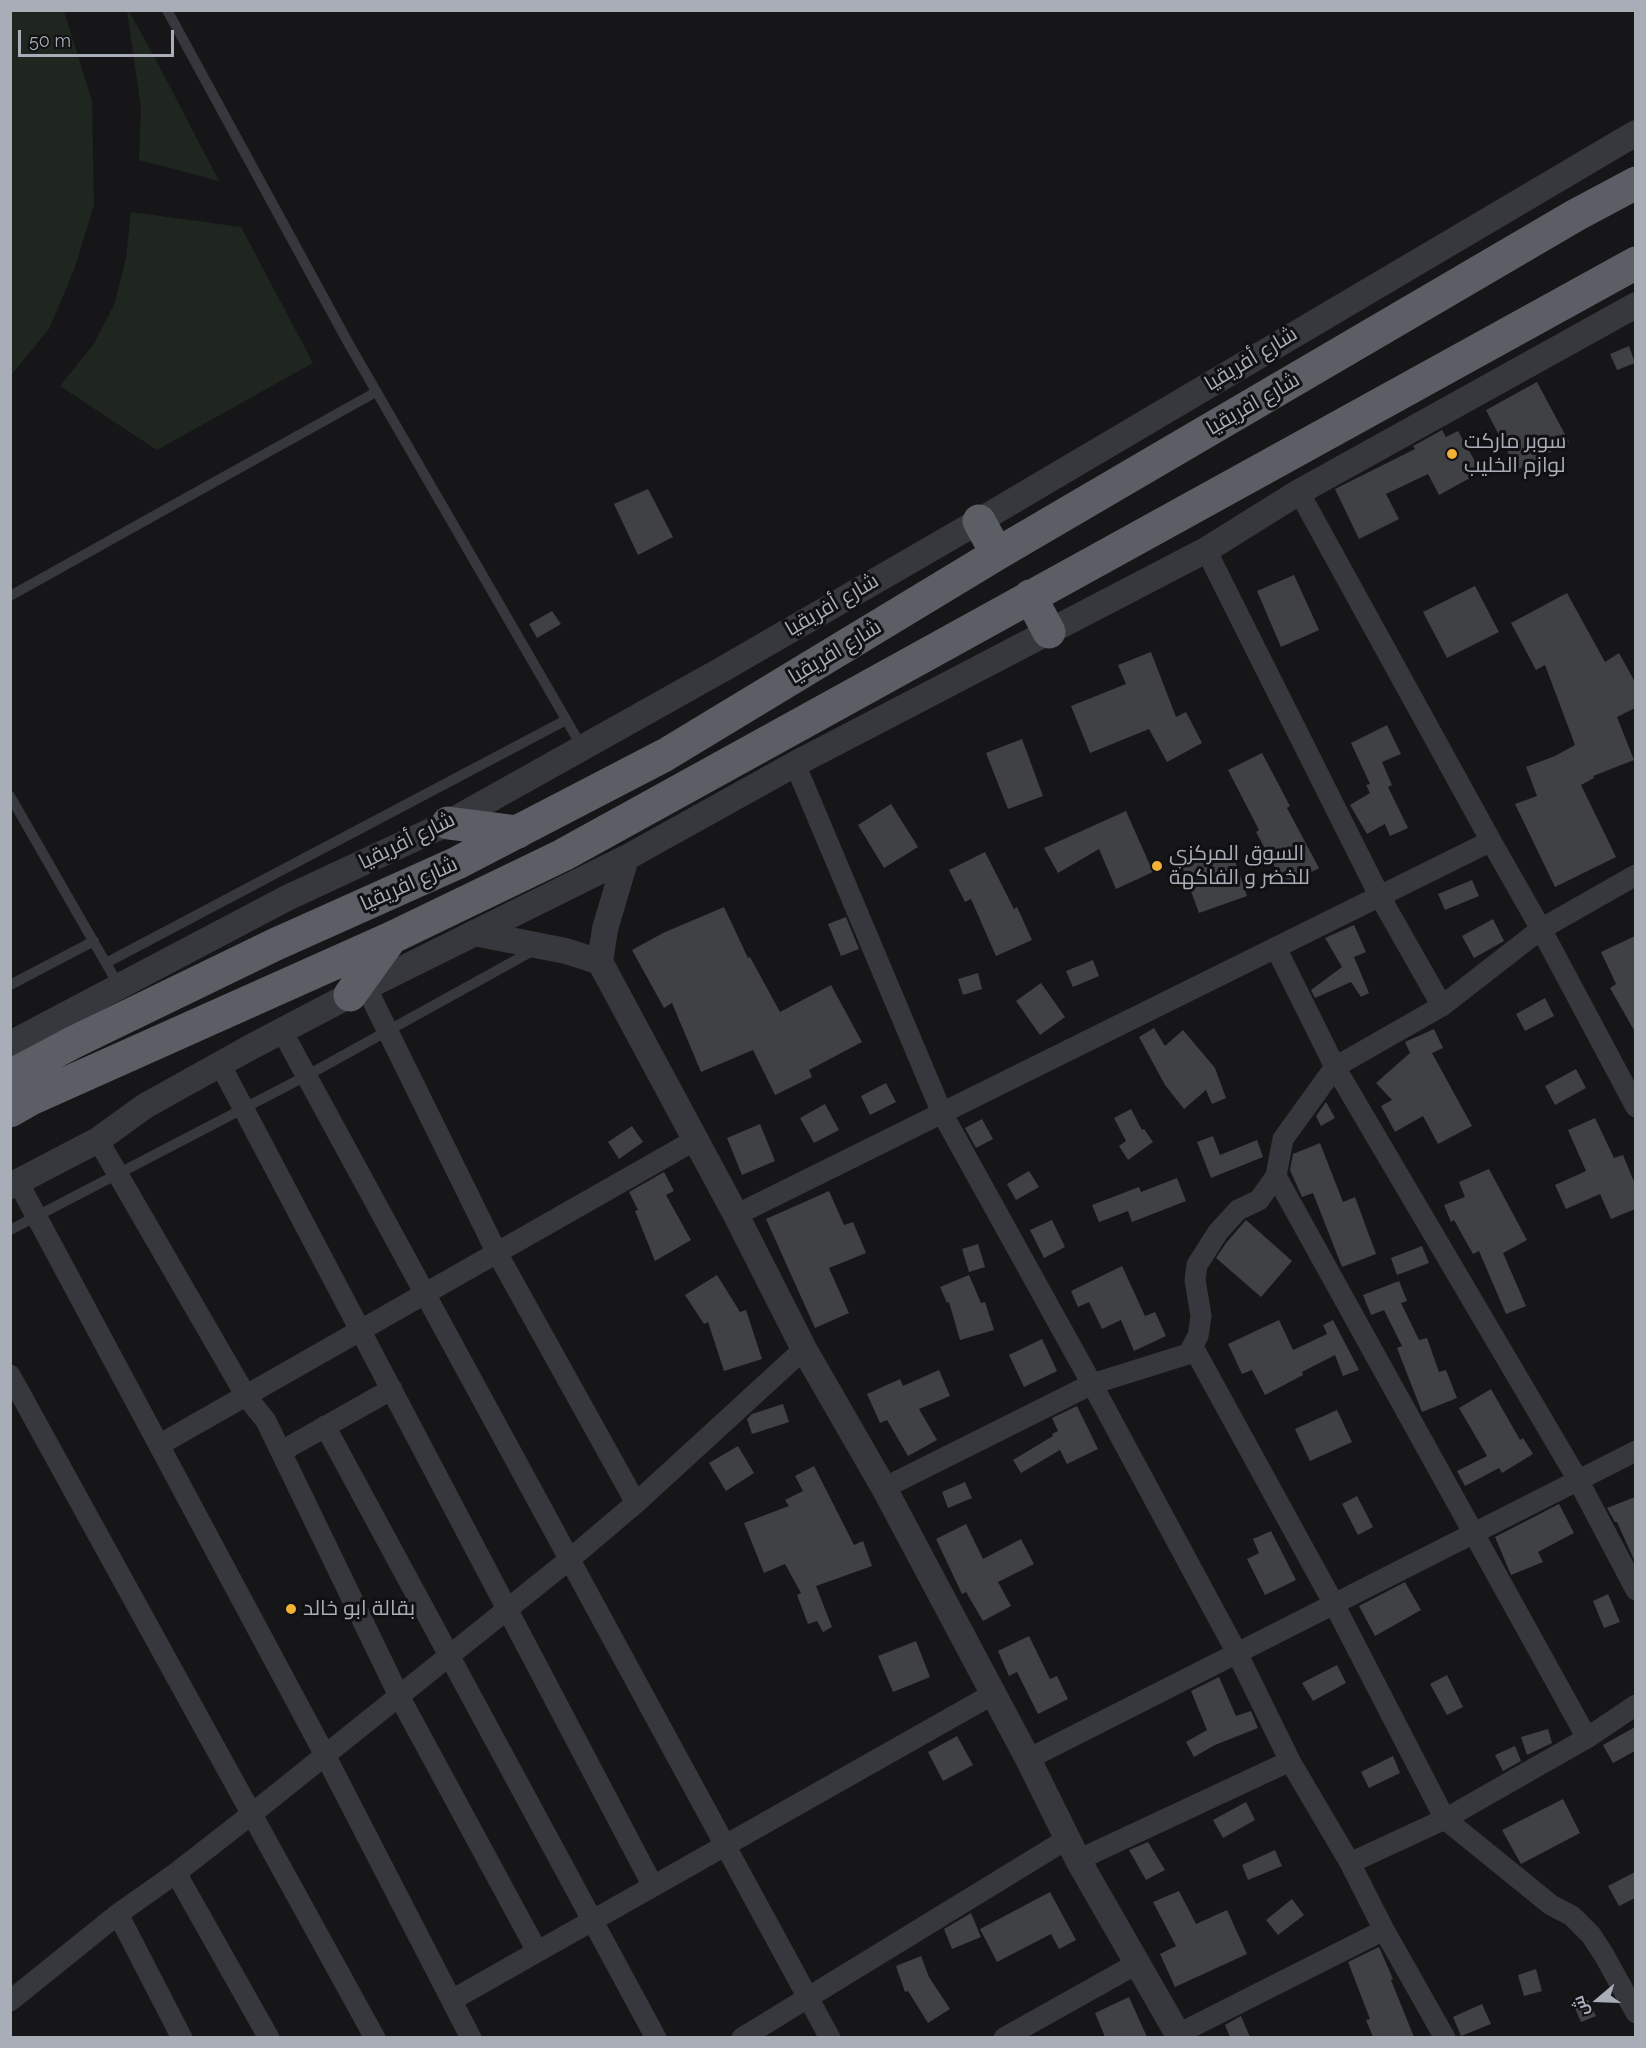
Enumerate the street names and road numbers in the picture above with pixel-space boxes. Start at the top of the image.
street label: شارع أفريقيا [1200,321,1302,397]
street label: شارع افريقيا [1202,367,1304,441]
street label: شارع أفريقيا [781,568,883,642]
street label: شارع افريقيا [784,614,886,690]
street label: شارع أفريقيا [355,807,459,875]
street label: شارع افريقيا [356,851,462,917]

